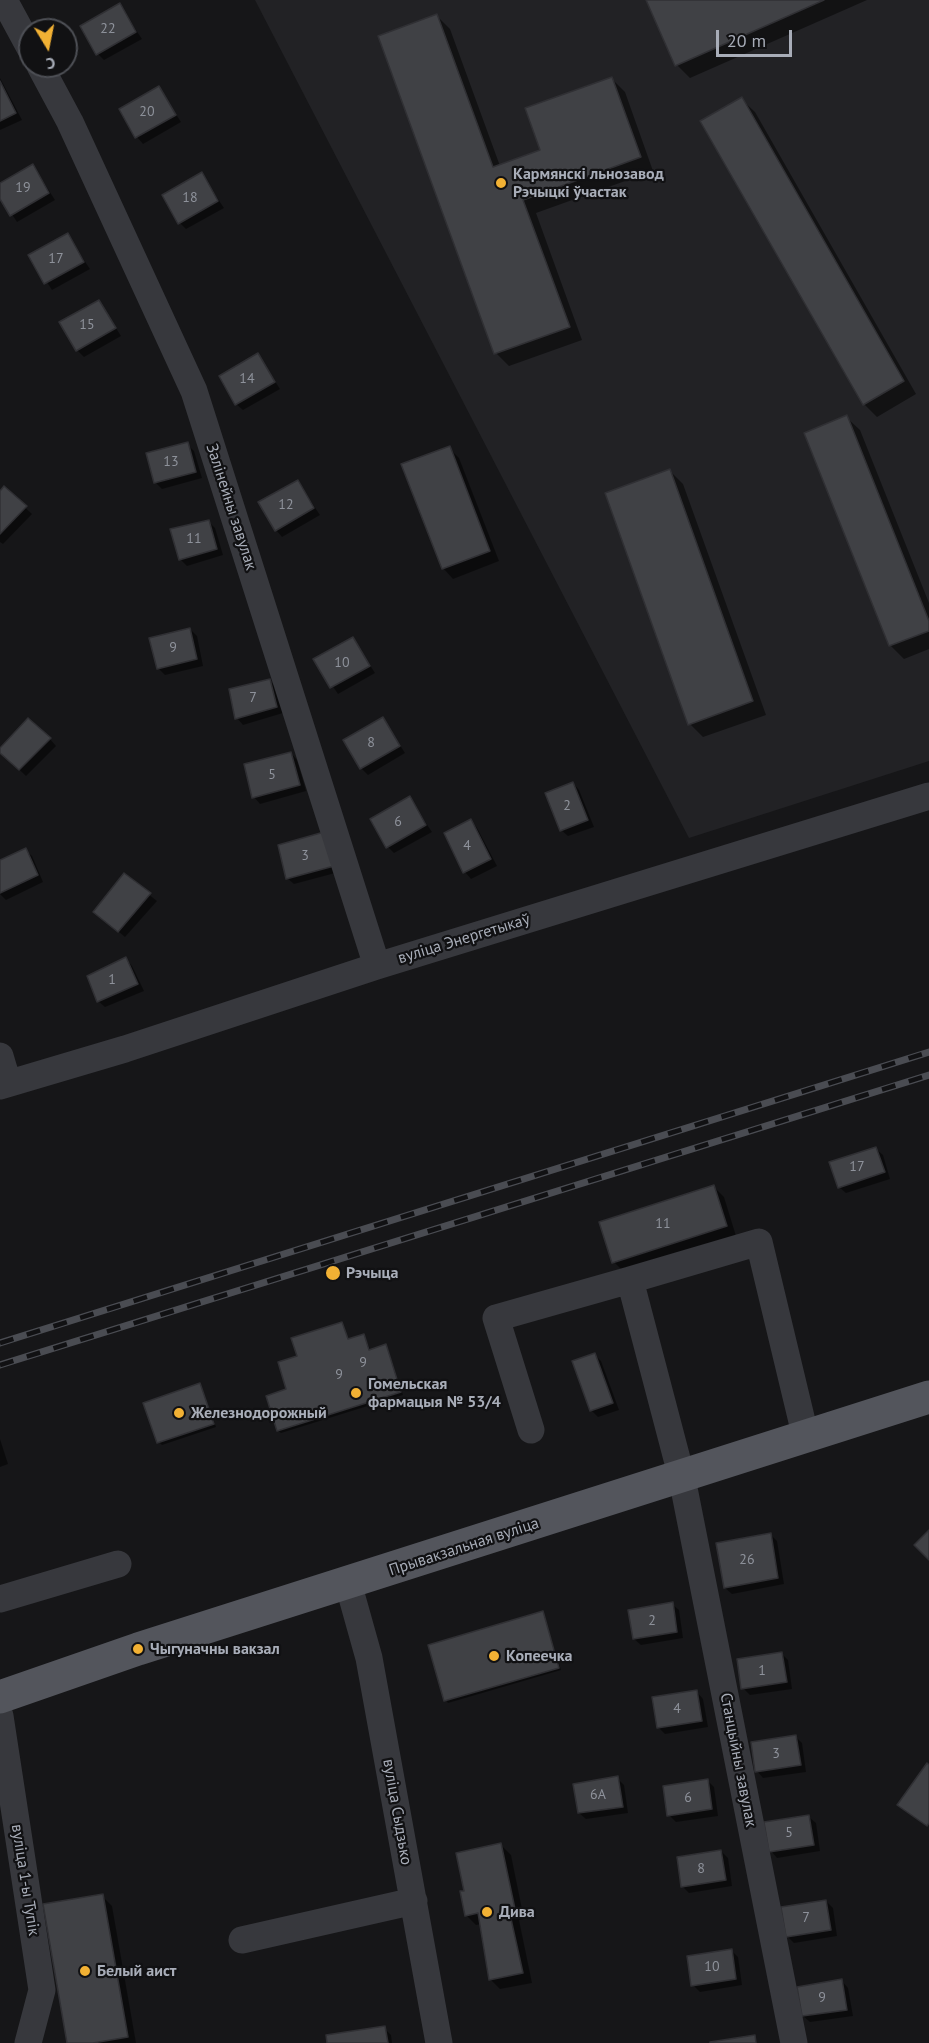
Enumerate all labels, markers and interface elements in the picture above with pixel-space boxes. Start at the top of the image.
north arrow [18,18,78,78]
scale bar [719,18,796,56]
house number: 22 [100,21,116,37]
text: 20 m [727,29,766,52]
text: С [45,53,57,74]
house number: 20 [139,104,155,120]
place label: Кармянскі льнозавод Рэчыцкі ўчастак [513,164,664,202]
marker: Кармянскі льнозавод Рэчыцкі ўчастак [494,176,508,190]
house number: 19 [15,180,31,196]
house number: 18 [182,190,198,206]
house number: 17 [48,251,64,267]
house number: 15 [79,317,95,333]
house number: 14 [239,371,255,387]
street label: Залінейны завулак [202,441,260,573]
house number: 13 [163,454,179,470]
house number: 12 [278,497,294,513]
house number: 11 [186,531,202,547]
house number: 9 [169,640,177,656]
house number: 10 [334,655,350,671]
house number: 7 [249,690,257,706]
house number: 8 [367,735,375,751]
house number: 5 [268,767,276,783]
house number: 2 [563,798,571,814]
house number: 6 [394,814,402,830]
house number: 4 [463,838,471,854]
house number: 3 [301,848,309,864]
street label: вуліца Энергетыкаў [396,910,532,968]
house number: 1 [108,972,116,988]
house number: 17 [849,1159,865,1175]
house number: 11 [655,1216,671,1232]
place label: Рэчыца [346,1263,398,1283]
marker: Рэчыца [324,1264,342,1282]
house number: 9 [359,1355,367,1371]
house number: 9 [335,1367,343,1383]
place label: Гомельская фармацыя № 53/4 [368,1374,501,1412]
marker: Гомельская фармацыя № 53/4 [349,1386,363,1400]
place label: Железнодорожный [191,1403,327,1423]
marker: Железнодорожный [172,1406,186,1420]
street label: Прывакзальная вуліца [387,1514,541,1580]
house number: 26 [739,1552,755,1568]
house number: 2 [648,1613,656,1629]
place label: Чыгуначны вакзал [150,1639,280,1659]
marker: Чыгуначны вакзал [131,1642,145,1656]
place label: Копеечка [506,1646,573,1666]
marker: Копеечка [487,1649,501,1663]
house number: 1 [758,1663,766,1679]
street label: Станцыйны завулак [716,1691,760,1829]
house number: 4 [673,1701,681,1717]
house number: 3 [772,1746,780,1762]
street label: вуліца Сыдзько [378,1757,416,1867]
house number: 6А [590,1787,606,1803]
house number: 6 [684,1790,692,1806]
street label: вуліца 1-ы Тупік [7,1823,43,1937]
house number: 5 [785,1825,793,1841]
house number: 8 [697,1861,705,1877]
place label: Дива [499,1902,535,1922]
marker: Дива [480,1905,494,1919]
house number: 7 [802,1910,810,1926]
house number: 10 [704,1959,720,1975]
place label: Белый аист [97,1961,177,1981]
marker: Белый аист [78,1964,92,1978]
house number: 9 [818,1990,826,2006]

